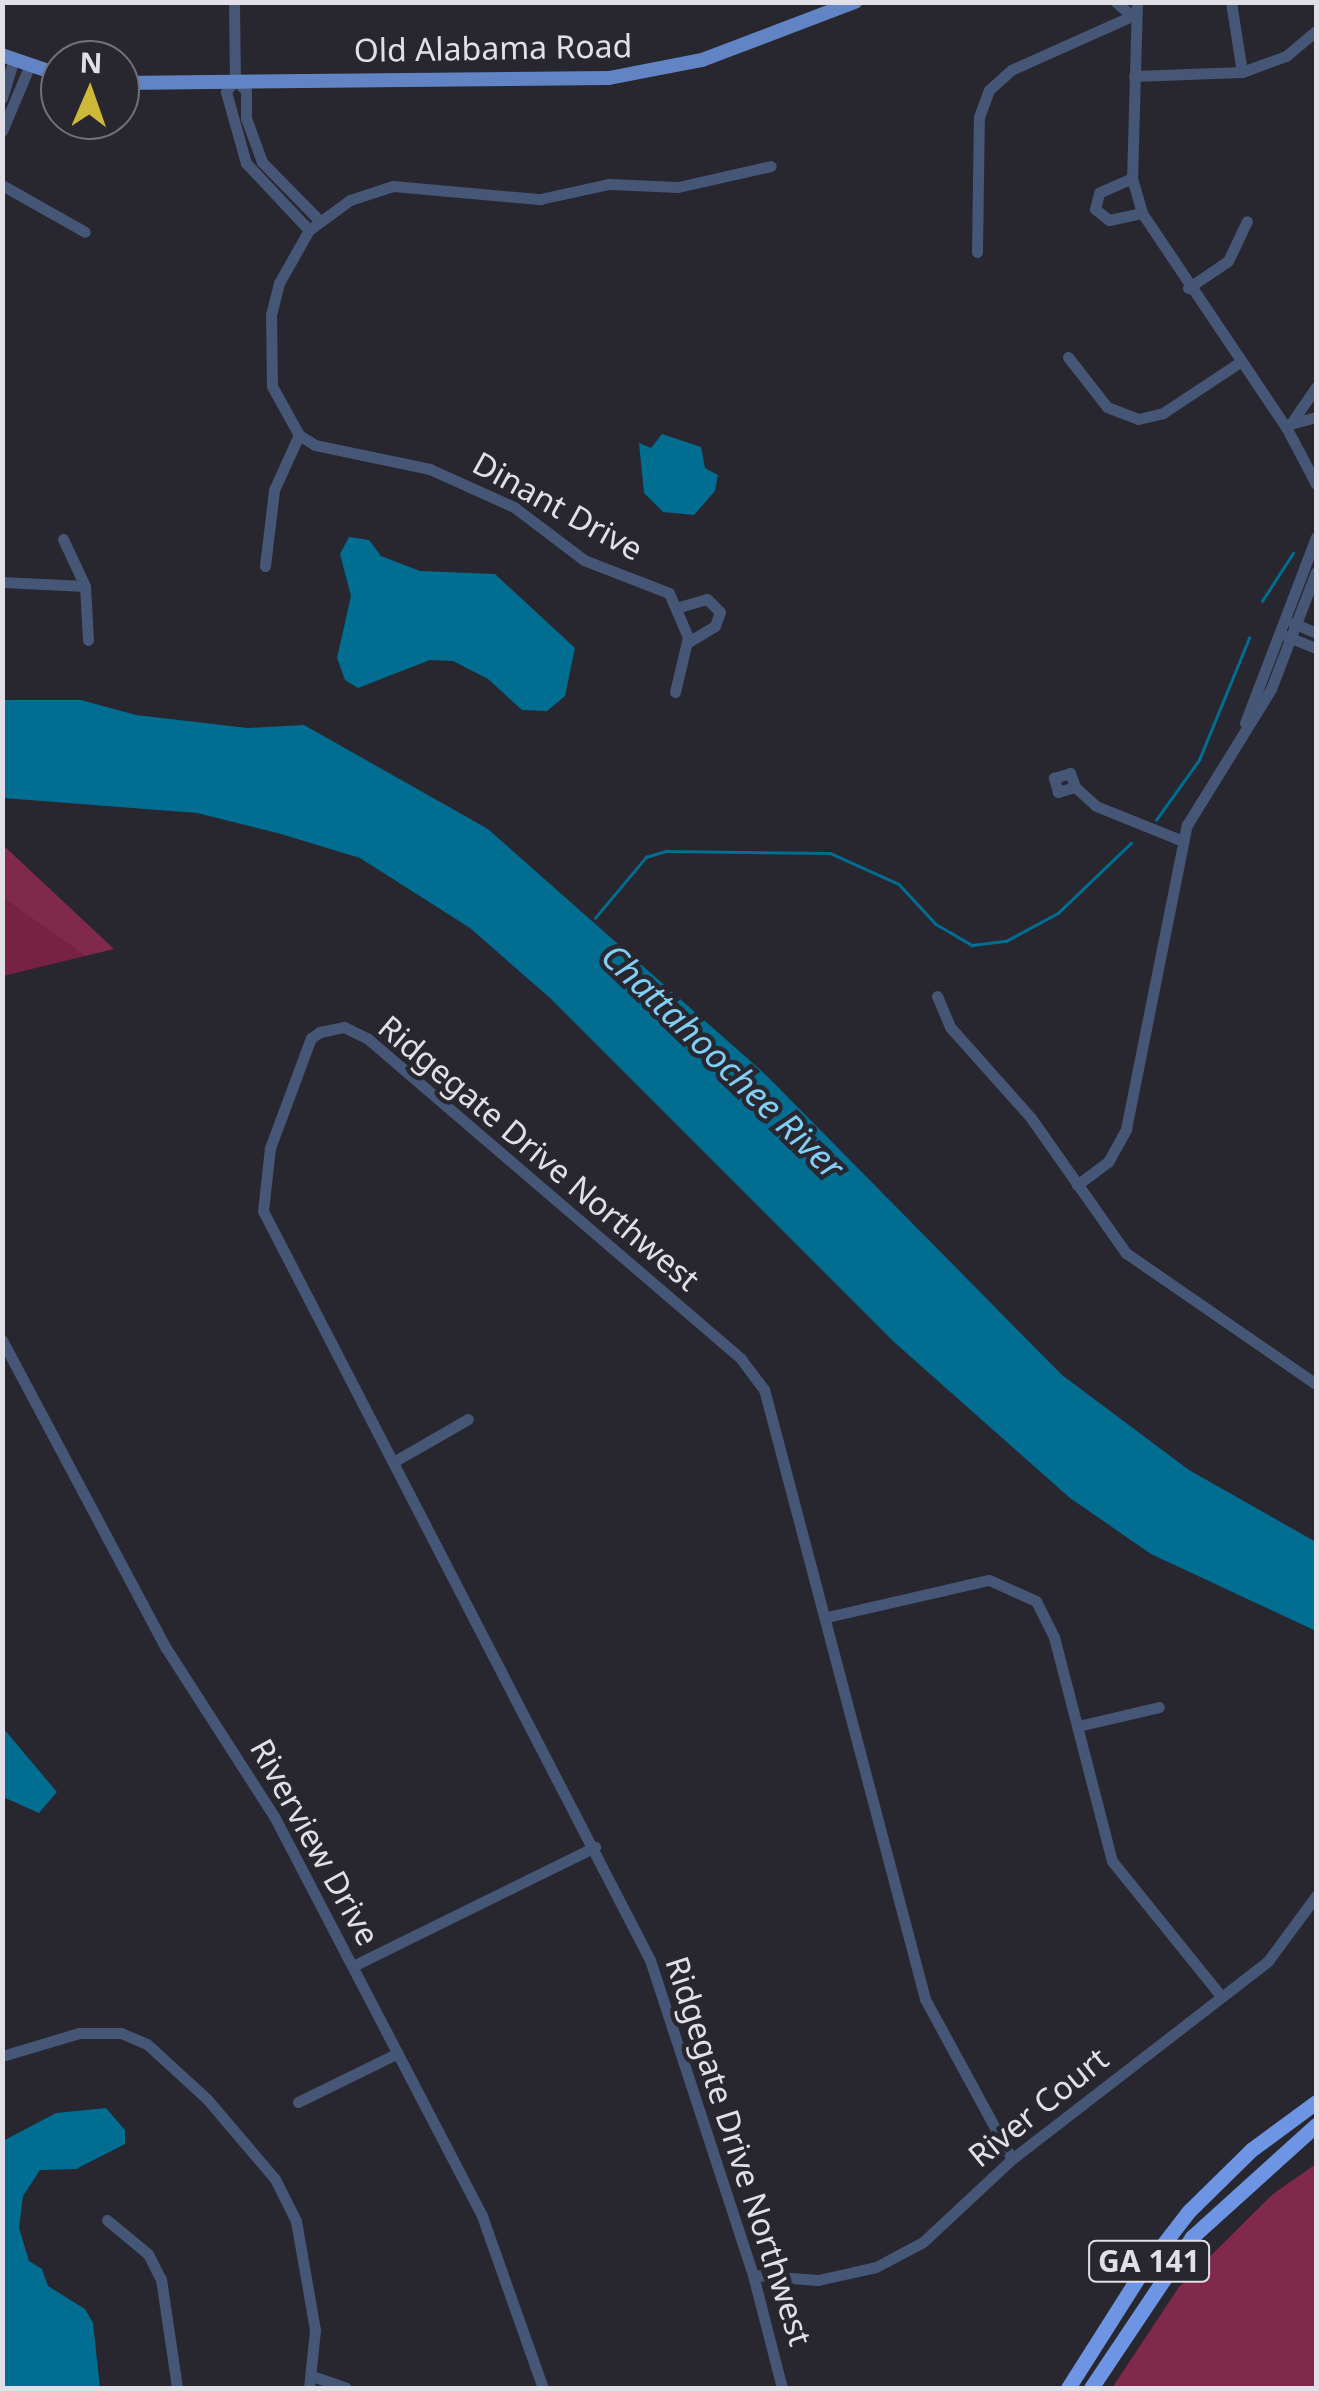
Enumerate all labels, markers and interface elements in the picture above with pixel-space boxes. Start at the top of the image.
street label: Old Alabama Road [353,26,633,70]
north arrow [40,40,140,140]
text: N [79,43,103,81]
street label: Dinant Drive [466,444,650,568]
water label: Chattahoochee River [593,935,853,1187]
street label: Ridgegate Drive Northwest [371,1008,707,1298]
street label: Riverview Drive [242,1732,388,1952]
street label: Ridgegate Drive Northwest [658,1952,820,2350]
street label: River Court [961,2039,1115,2175]
road number: GA 141 [1086,2236,1212,2286]

